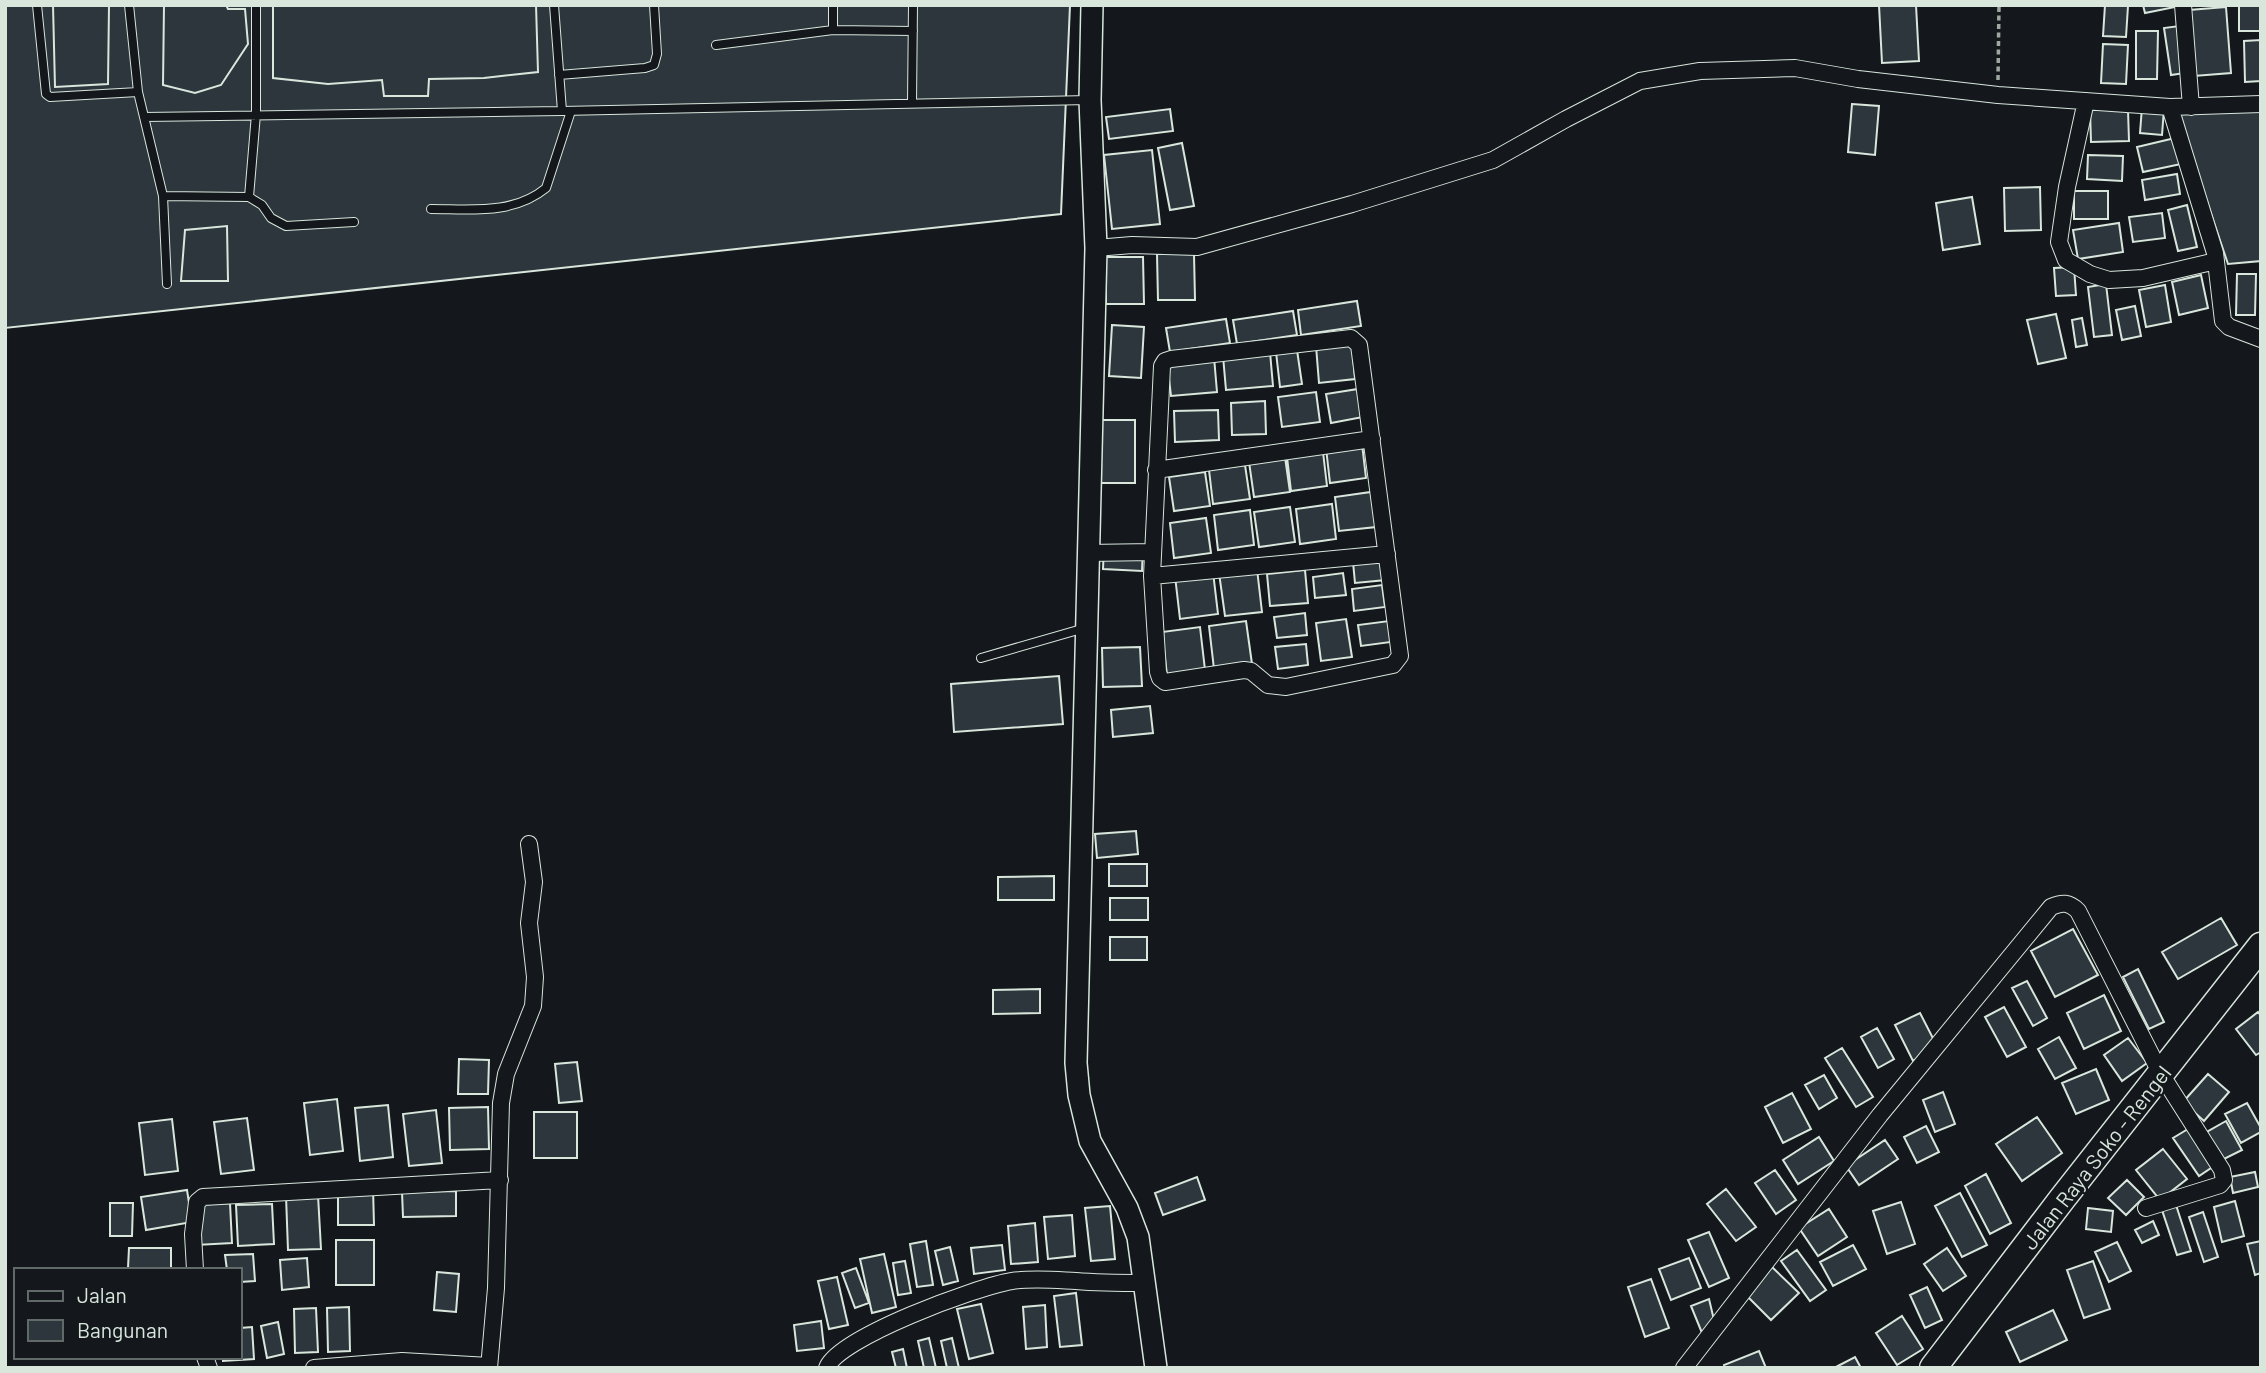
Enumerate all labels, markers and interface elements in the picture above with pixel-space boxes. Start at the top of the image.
street label: Jalan Raya Soko - Rengel [2016,1060,2176,1254]
legend [14,1268,242,1359]
text: Jalan [77,1282,127,1307]
text: Bangunan [77,1317,168,1342]

